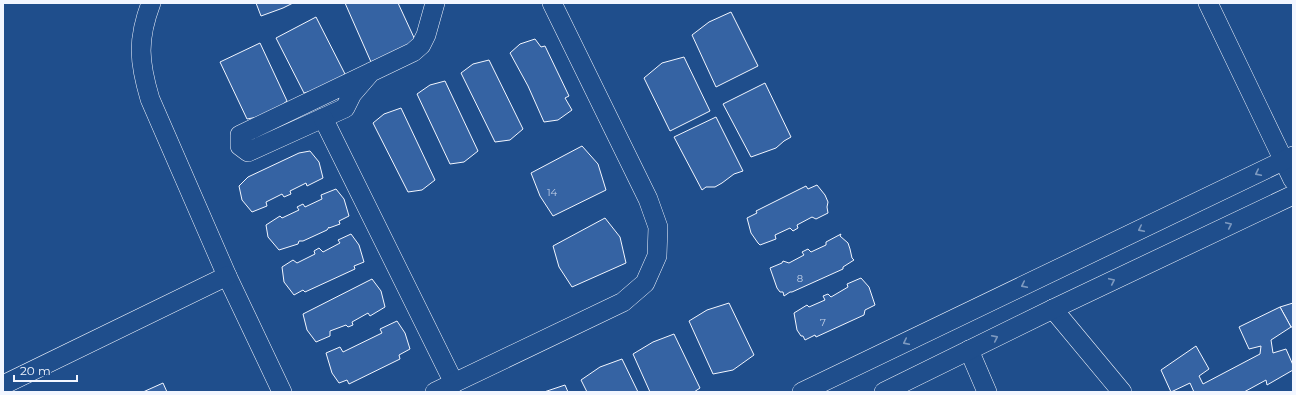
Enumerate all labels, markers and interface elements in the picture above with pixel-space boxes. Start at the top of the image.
one-way arrow [1255,168,1262,176]
house number: 14 [547,186,557,199]
one-way arrow [1225,222,1233,230]
one-way arrow [1137,224,1145,232]
house number: 8 [797,272,803,285]
one-way arrow [1108,278,1115,286]
one-way arrow [1020,280,1028,288]
house number: 7 [820,316,826,329]
one-way arrow [990,335,998,343]
one-way arrow [903,337,911,345]
scale bar [14,357,77,383]
text: 20 m [20,363,51,378]

